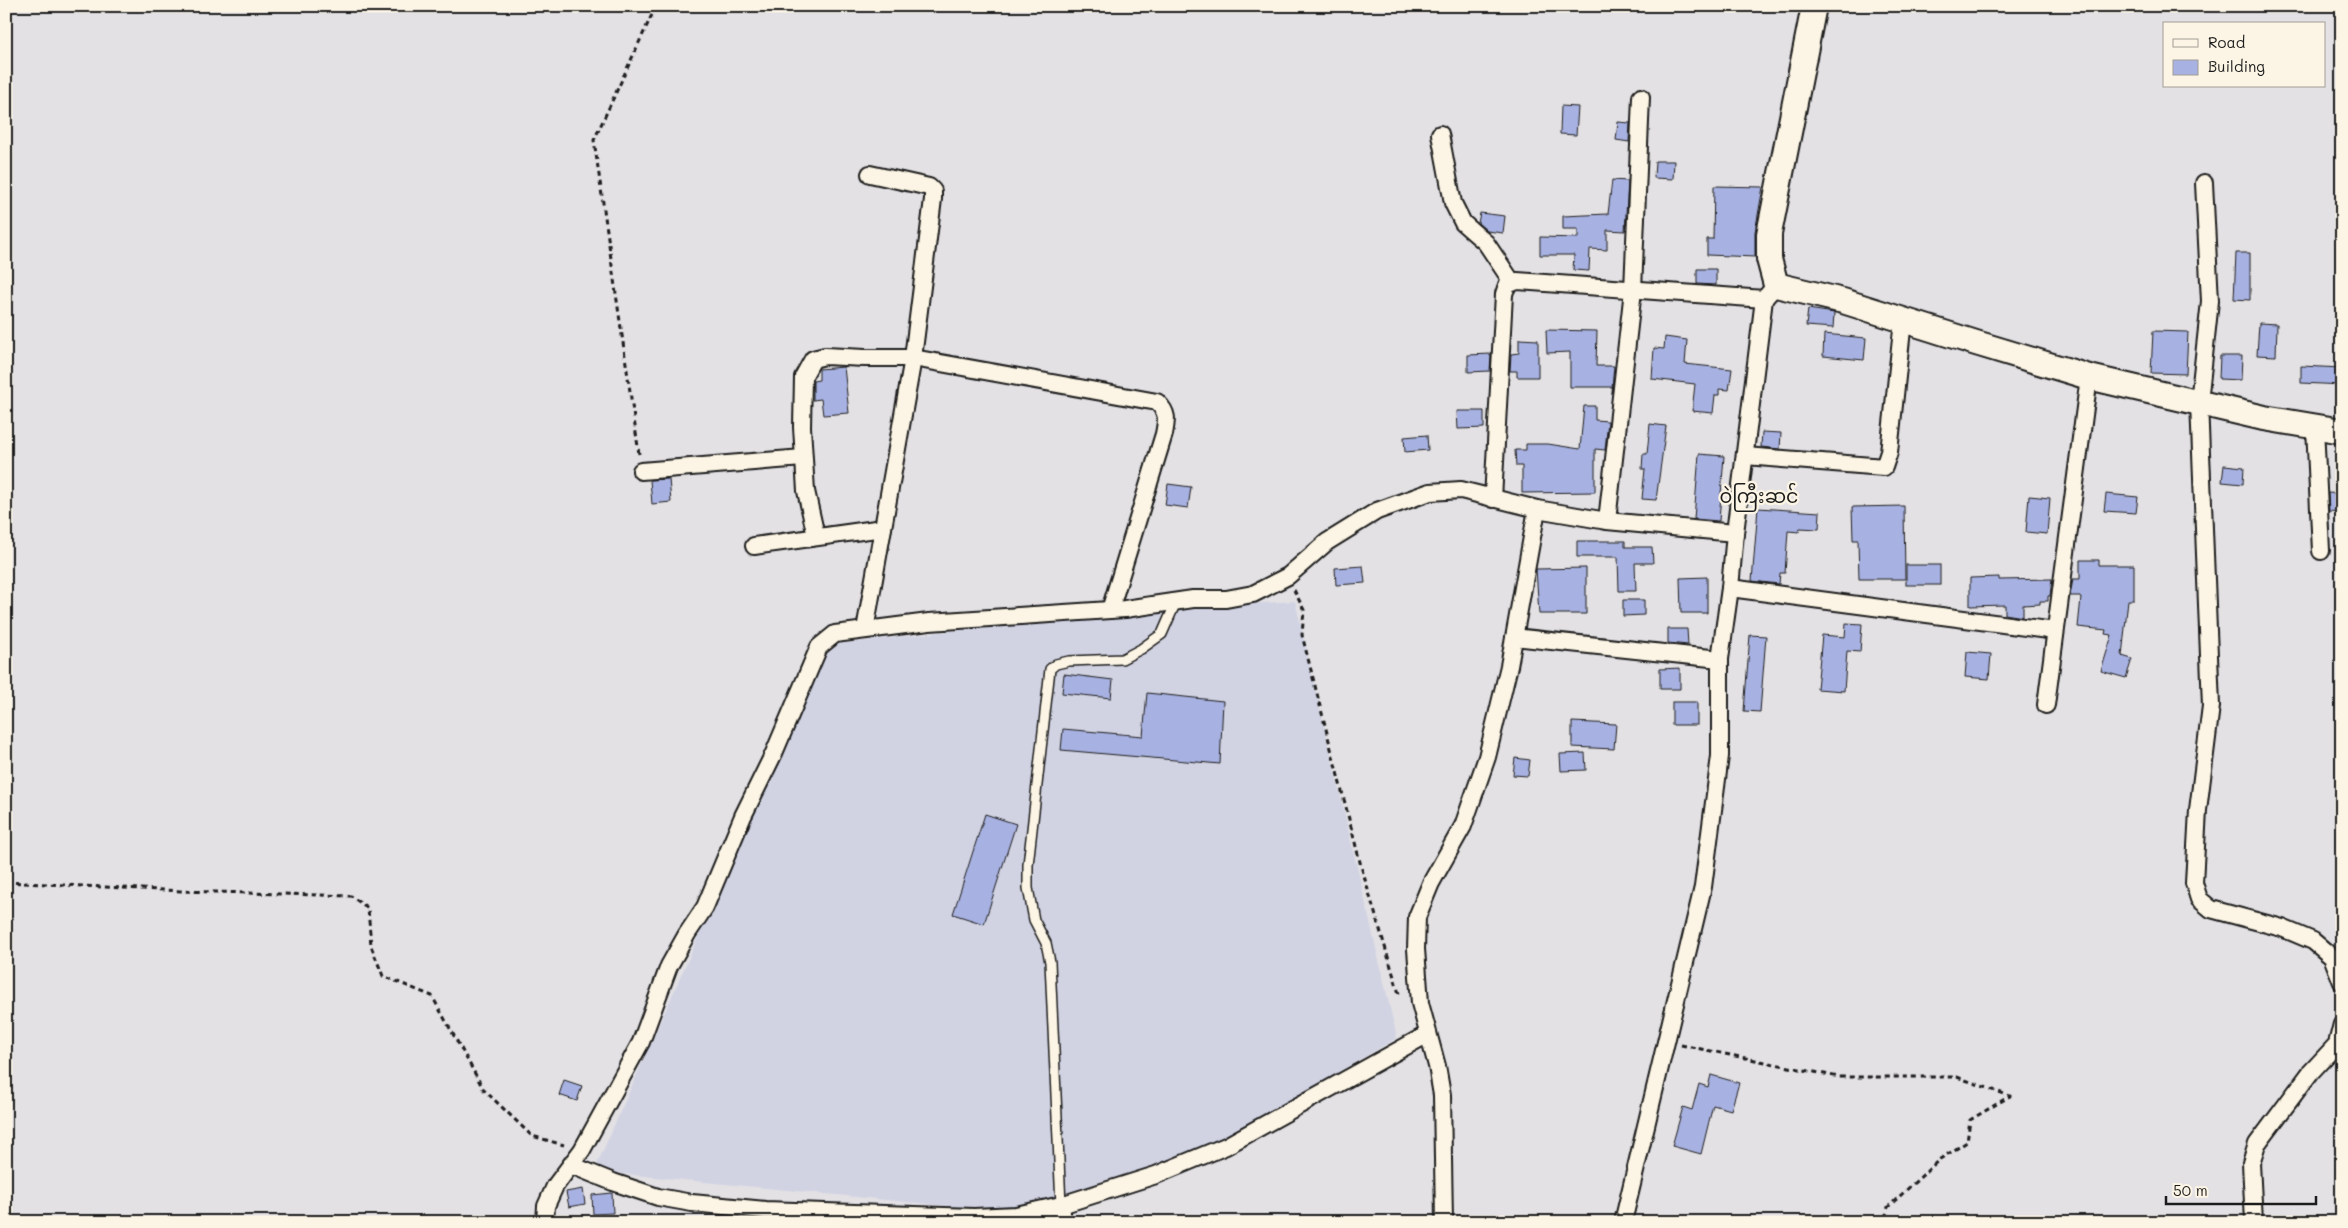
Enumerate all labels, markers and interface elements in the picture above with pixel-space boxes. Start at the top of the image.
legend [2163,22,2326,88]
text: Road [2208,32,2245,52]
text: Building [2208,56,2265,76]
district label: ဝဲကြီးဆင် [1720,482,1798,512]
scale bar [2166,1173,2316,1205]
text: 50 m [2173,1180,2208,1200]

